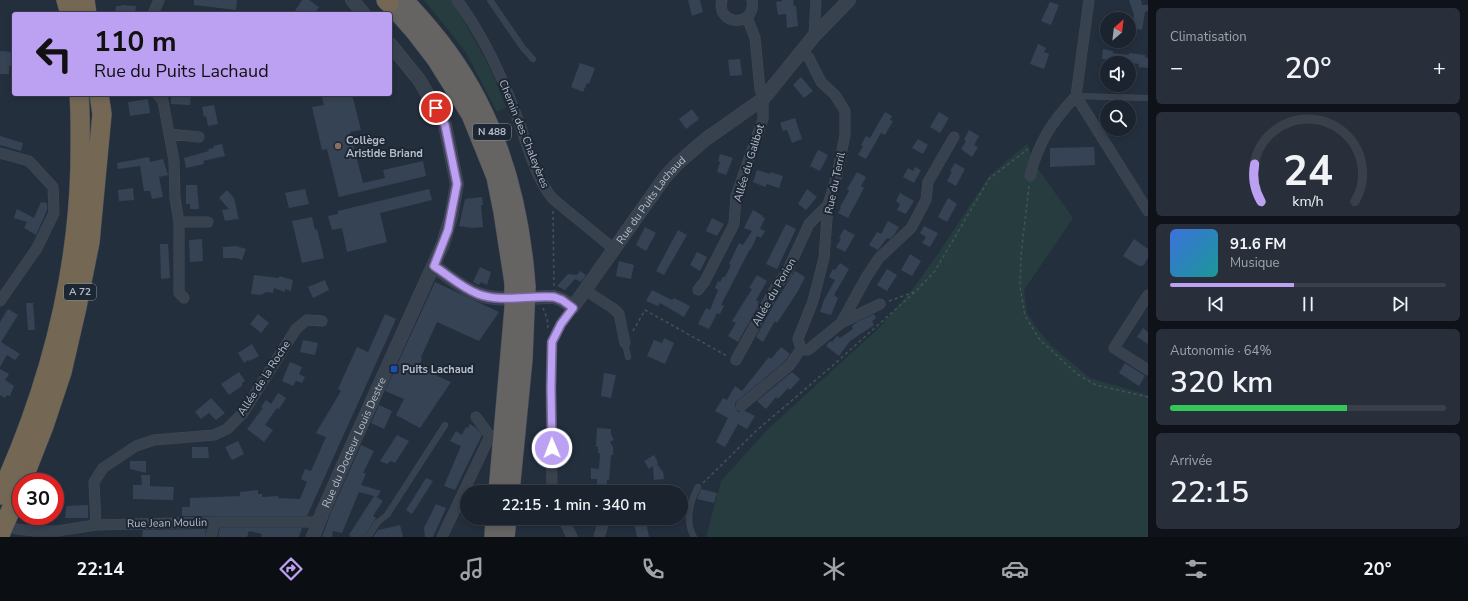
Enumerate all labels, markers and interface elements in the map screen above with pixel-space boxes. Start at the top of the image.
north arrow [1100,12,1136,48]
map controls [1100,12,1136,136]
text: 110 m [94,23,177,61]
icon: left [28,28,80,80]
text: Climatisation [1170,28,1247,46]
text: 20° [1284,48,1332,89]
text: − [1170,53,1183,83]
text: + [1433,53,1446,83]
button: sound [1100,56,1136,92]
text: Rue du Puits Lachaud [94,59,269,83]
street label: Chemin des Chaleyères [495,77,553,191]
pin [419,91,453,125]
icon: arrive [425,97,447,119]
button: search [1100,100,1136,136]
street label: Allée du Galibot [730,122,768,204]
road number: N 488 [473,124,511,140]
place label: Collège Aristide Briand [346,133,423,161]
marker: Collège Aristide Briand [333,141,343,151]
text: 24 [1283,143,1333,200]
street label: Rue du Terril [821,150,849,215]
street label: Rue du Puits Lachaud [613,152,689,247]
text: km/h [1292,192,1324,211]
text: 91.6 FM [1230,234,1286,254]
text: Musique [1230,254,1279,272]
street label: Allée du Porion [748,255,800,329]
road number: A 72 [64,284,96,300]
icon: previous [1205,293,1227,315]
icon: pause [1297,293,1319,315]
icon: next [1389,293,1411,315]
street label: Allée de la Roche [234,337,294,418]
text: Autonomie · 64% [1170,342,1272,360]
place label: Puits Lachaud [402,362,474,377]
text: 320 km [1170,362,1273,403]
marker: Puits Lachaud [389,364,399,374]
street label: Rue du Docteur Louis Destre [318,375,389,510]
position arrow [531,427,573,469]
text: Arrivée [1170,452,1212,470]
text: 22:15 [1170,472,1249,513]
speed limit sign: 30 [12,473,64,525]
text: 22:15 · 1 min · 340 m [502,495,646,515]
street label: Rue Jean Moulin [127,515,207,531]
icon: directions [277,555,305,583]
icon: music [458,555,486,583]
icon: phone [639,555,667,583]
icon: climate [820,555,848,583]
icon: car [1001,555,1029,583]
icon: filters [1182,555,1210,583]
text: 22:14 [76,557,124,581]
text: 20° [1363,557,1391,581]

